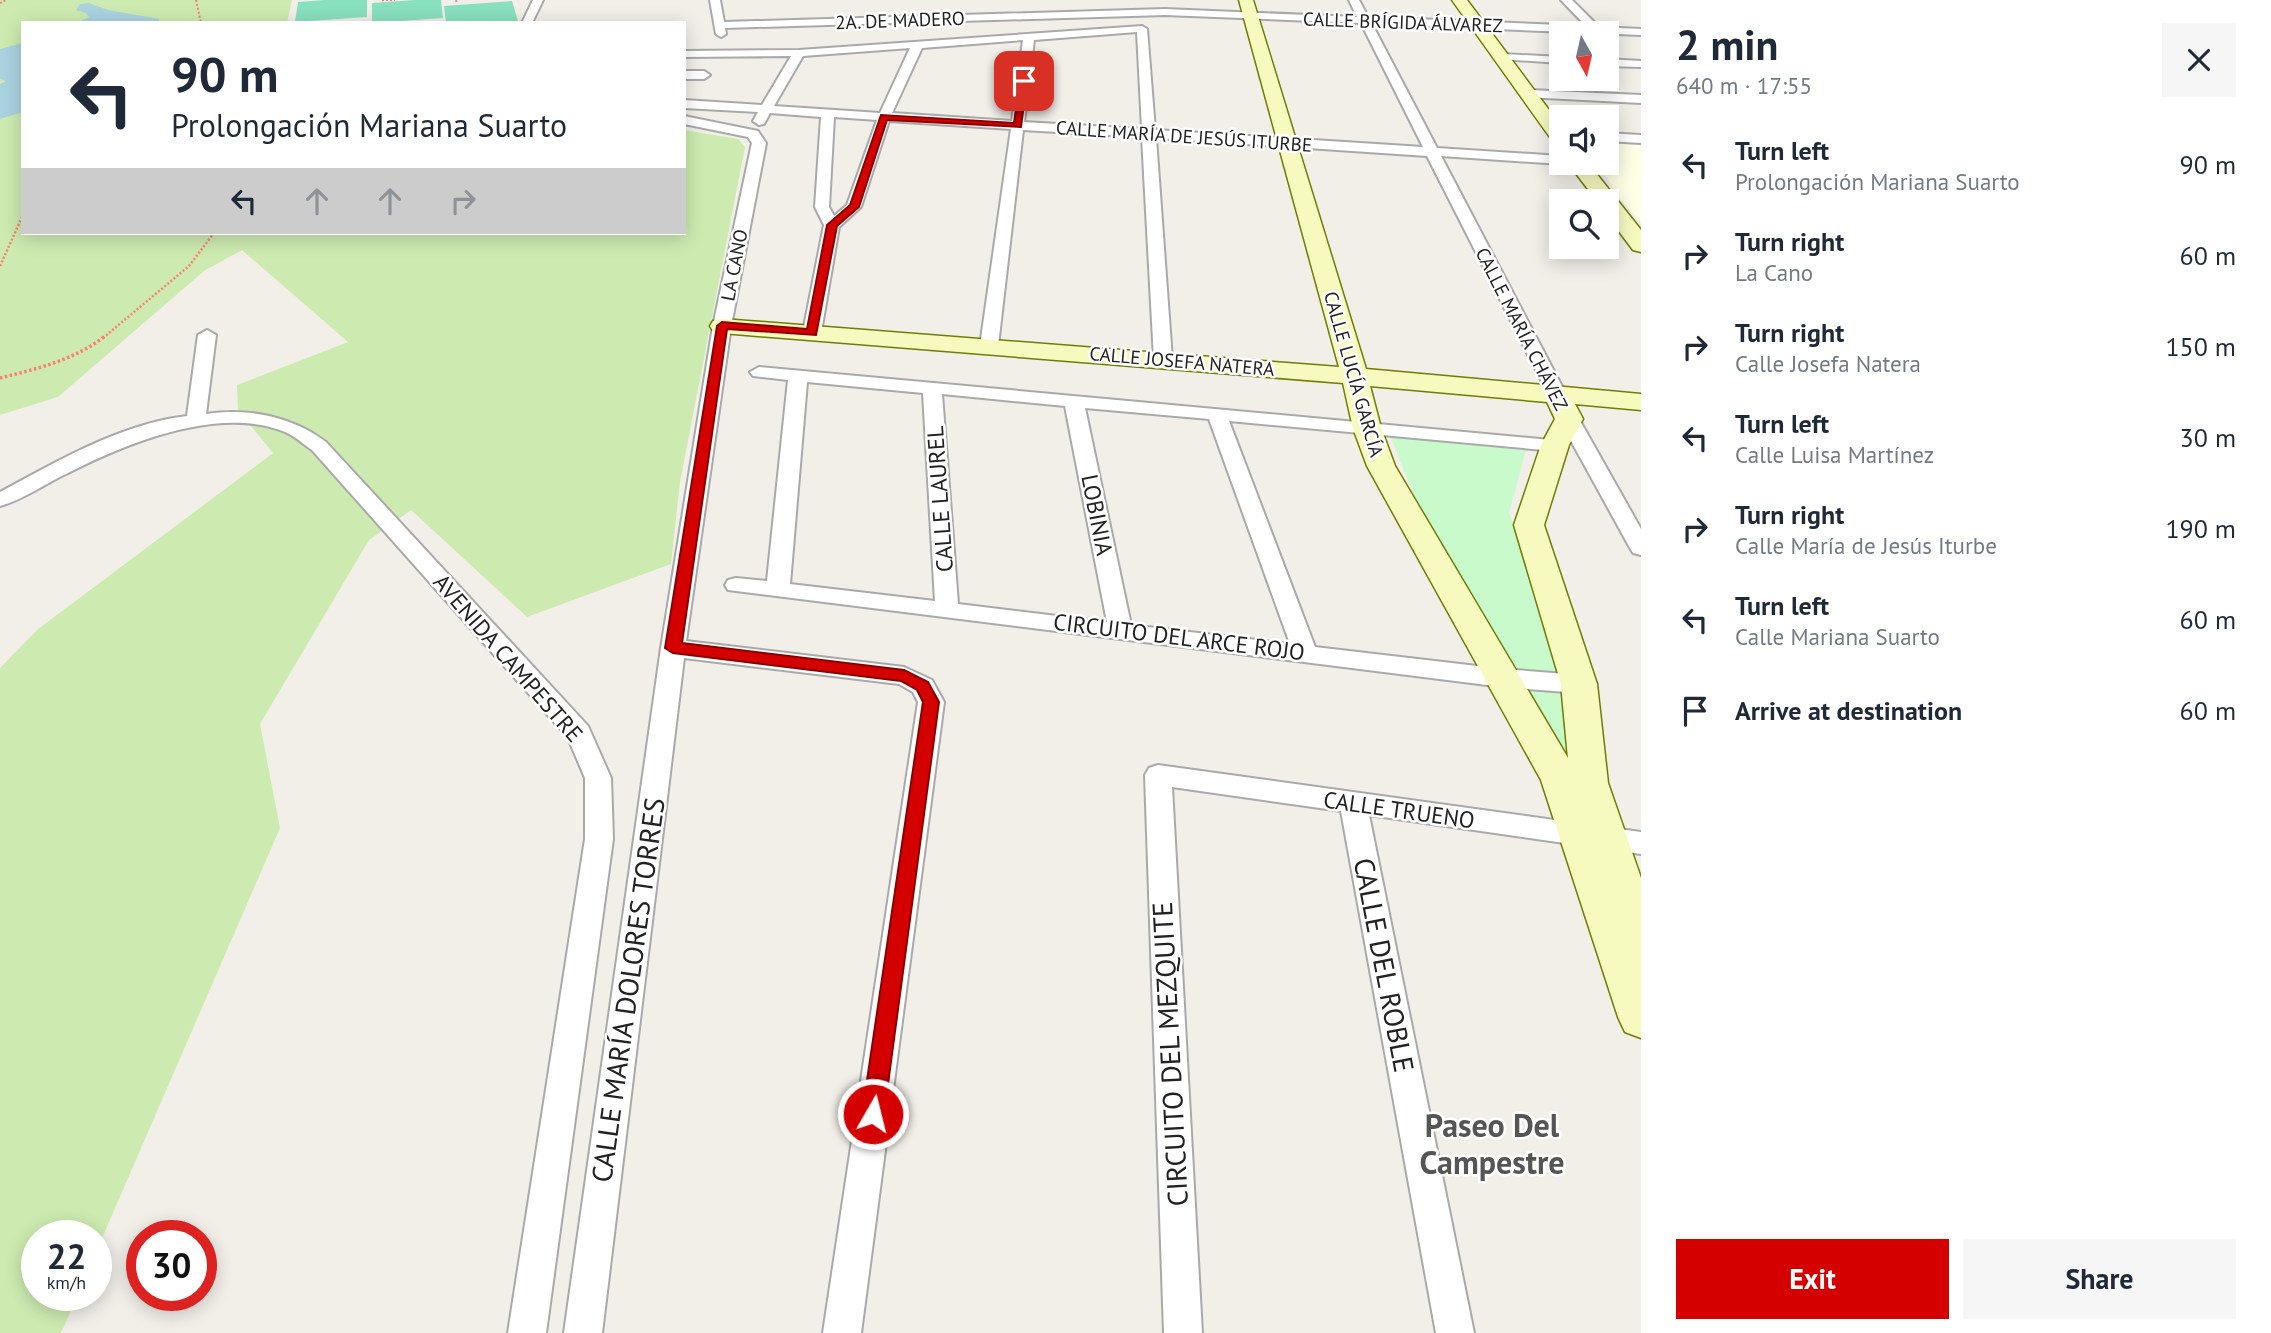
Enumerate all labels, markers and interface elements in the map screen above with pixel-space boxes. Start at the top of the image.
street label: 2A. DE MADERO [835,6,965,34]
street label: CALLE BRÍGIDA ÁLVAREZ [1303,7,1503,37]
text: 2 min [1676,17,1778,72]
north arrow [1549,21,1619,91]
map controls [1549,21,1619,259]
button: close [2162,23,2236,97]
text: 90 m [171,42,278,106]
icon: left [56,49,147,140]
pin [994,51,1054,111]
icon: arrive [1005,62,1043,100]
text: 640 m · 17:55 [1676,71,1812,100]
text: Prolongación Mariana Suarto [171,104,567,146]
button: sound [1549,105,1619,175]
street label: CALLE MARÍA DE JESÚS ITURBE [1055,115,1313,157]
text: Turn left [1735,134,1829,167]
icon: left [1676,146,1714,184]
text: 90 m [2180,148,2236,181]
text: Prolongación Mariana Suarto [1735,167,2020,196]
icon: left [225,182,263,220]
icon: ahead [298,182,336,220]
icon: ahead [371,182,409,220]
icon: right [444,182,482,220]
button: search [1549,189,1619,259]
text: Turn right [1735,225,1844,258]
street label: LA CANO [715,227,753,303]
icon: right [1676,237,1714,275]
text: 60 m [2180,239,2236,272]
street label: CALLE MARÍA CHÁVEZ [1470,243,1574,415]
text: La Cano [1735,258,1813,287]
street label: CALLE LUCÍA GARCÍA [1319,288,1389,460]
text: Turn right [1735,316,1844,349]
icon: right [1676,328,1714,366]
text: 150 m [2165,330,2236,363]
street label: CALLE JOSEFA NATERA [1088,341,1276,381]
text: Calle Josefa Natera [1735,349,1921,378]
text: Turn left [1735,407,1829,440]
icon: left [1676,419,1714,457]
text: 30 m [2180,421,2236,454]
street label: CALLE LAUREL [920,425,959,573]
text: Calle Luisa Martínez [1735,440,1934,469]
street label: LOBINIA [1075,472,1120,558]
text: Turn right [1735,498,1844,531]
icon: right [1676,510,1714,548]
text: 190 m [2165,512,2236,545]
text: Calle María de Jesús Iturbe [1735,531,1997,560]
street label: AVENIDA CAMPESTRE [427,568,589,748]
text: Turn left [1735,589,1829,622]
icon: left [1676,601,1714,639]
text: 60 m [2180,603,2236,636]
street label: CIRCUITO DEL ARCE ROJO [1052,607,1306,666]
text: Calle Mariana Suarto [1735,622,1940,651]
icon: arrive [1676,692,1714,730]
text: Arrive at destination [1735,694,1962,727]
text: 60 m [2180,694,2236,727]
street label: CALLE TRUENO [1322,785,1477,834]
street label: CALLE MARÍA DOLORES TORRES [582,795,673,1185]
street label: CALLE DEL ROBLE [1346,855,1423,1075]
street label: CIRCUITO DEL MEZQUITE [1143,901,1196,1207]
position arrow [836,1077,910,1151]
district label: Paseo Del Campestre [1420,1104,1564,1183]
speed limit sign: 30 [126,1220,217,1311]
text: 22 [47,1233,86,1279]
button: Exit [1676,1239,1949,1319]
button: Share [1963,1239,2236,1319]
text: km/h [47,1271,86,1294]

